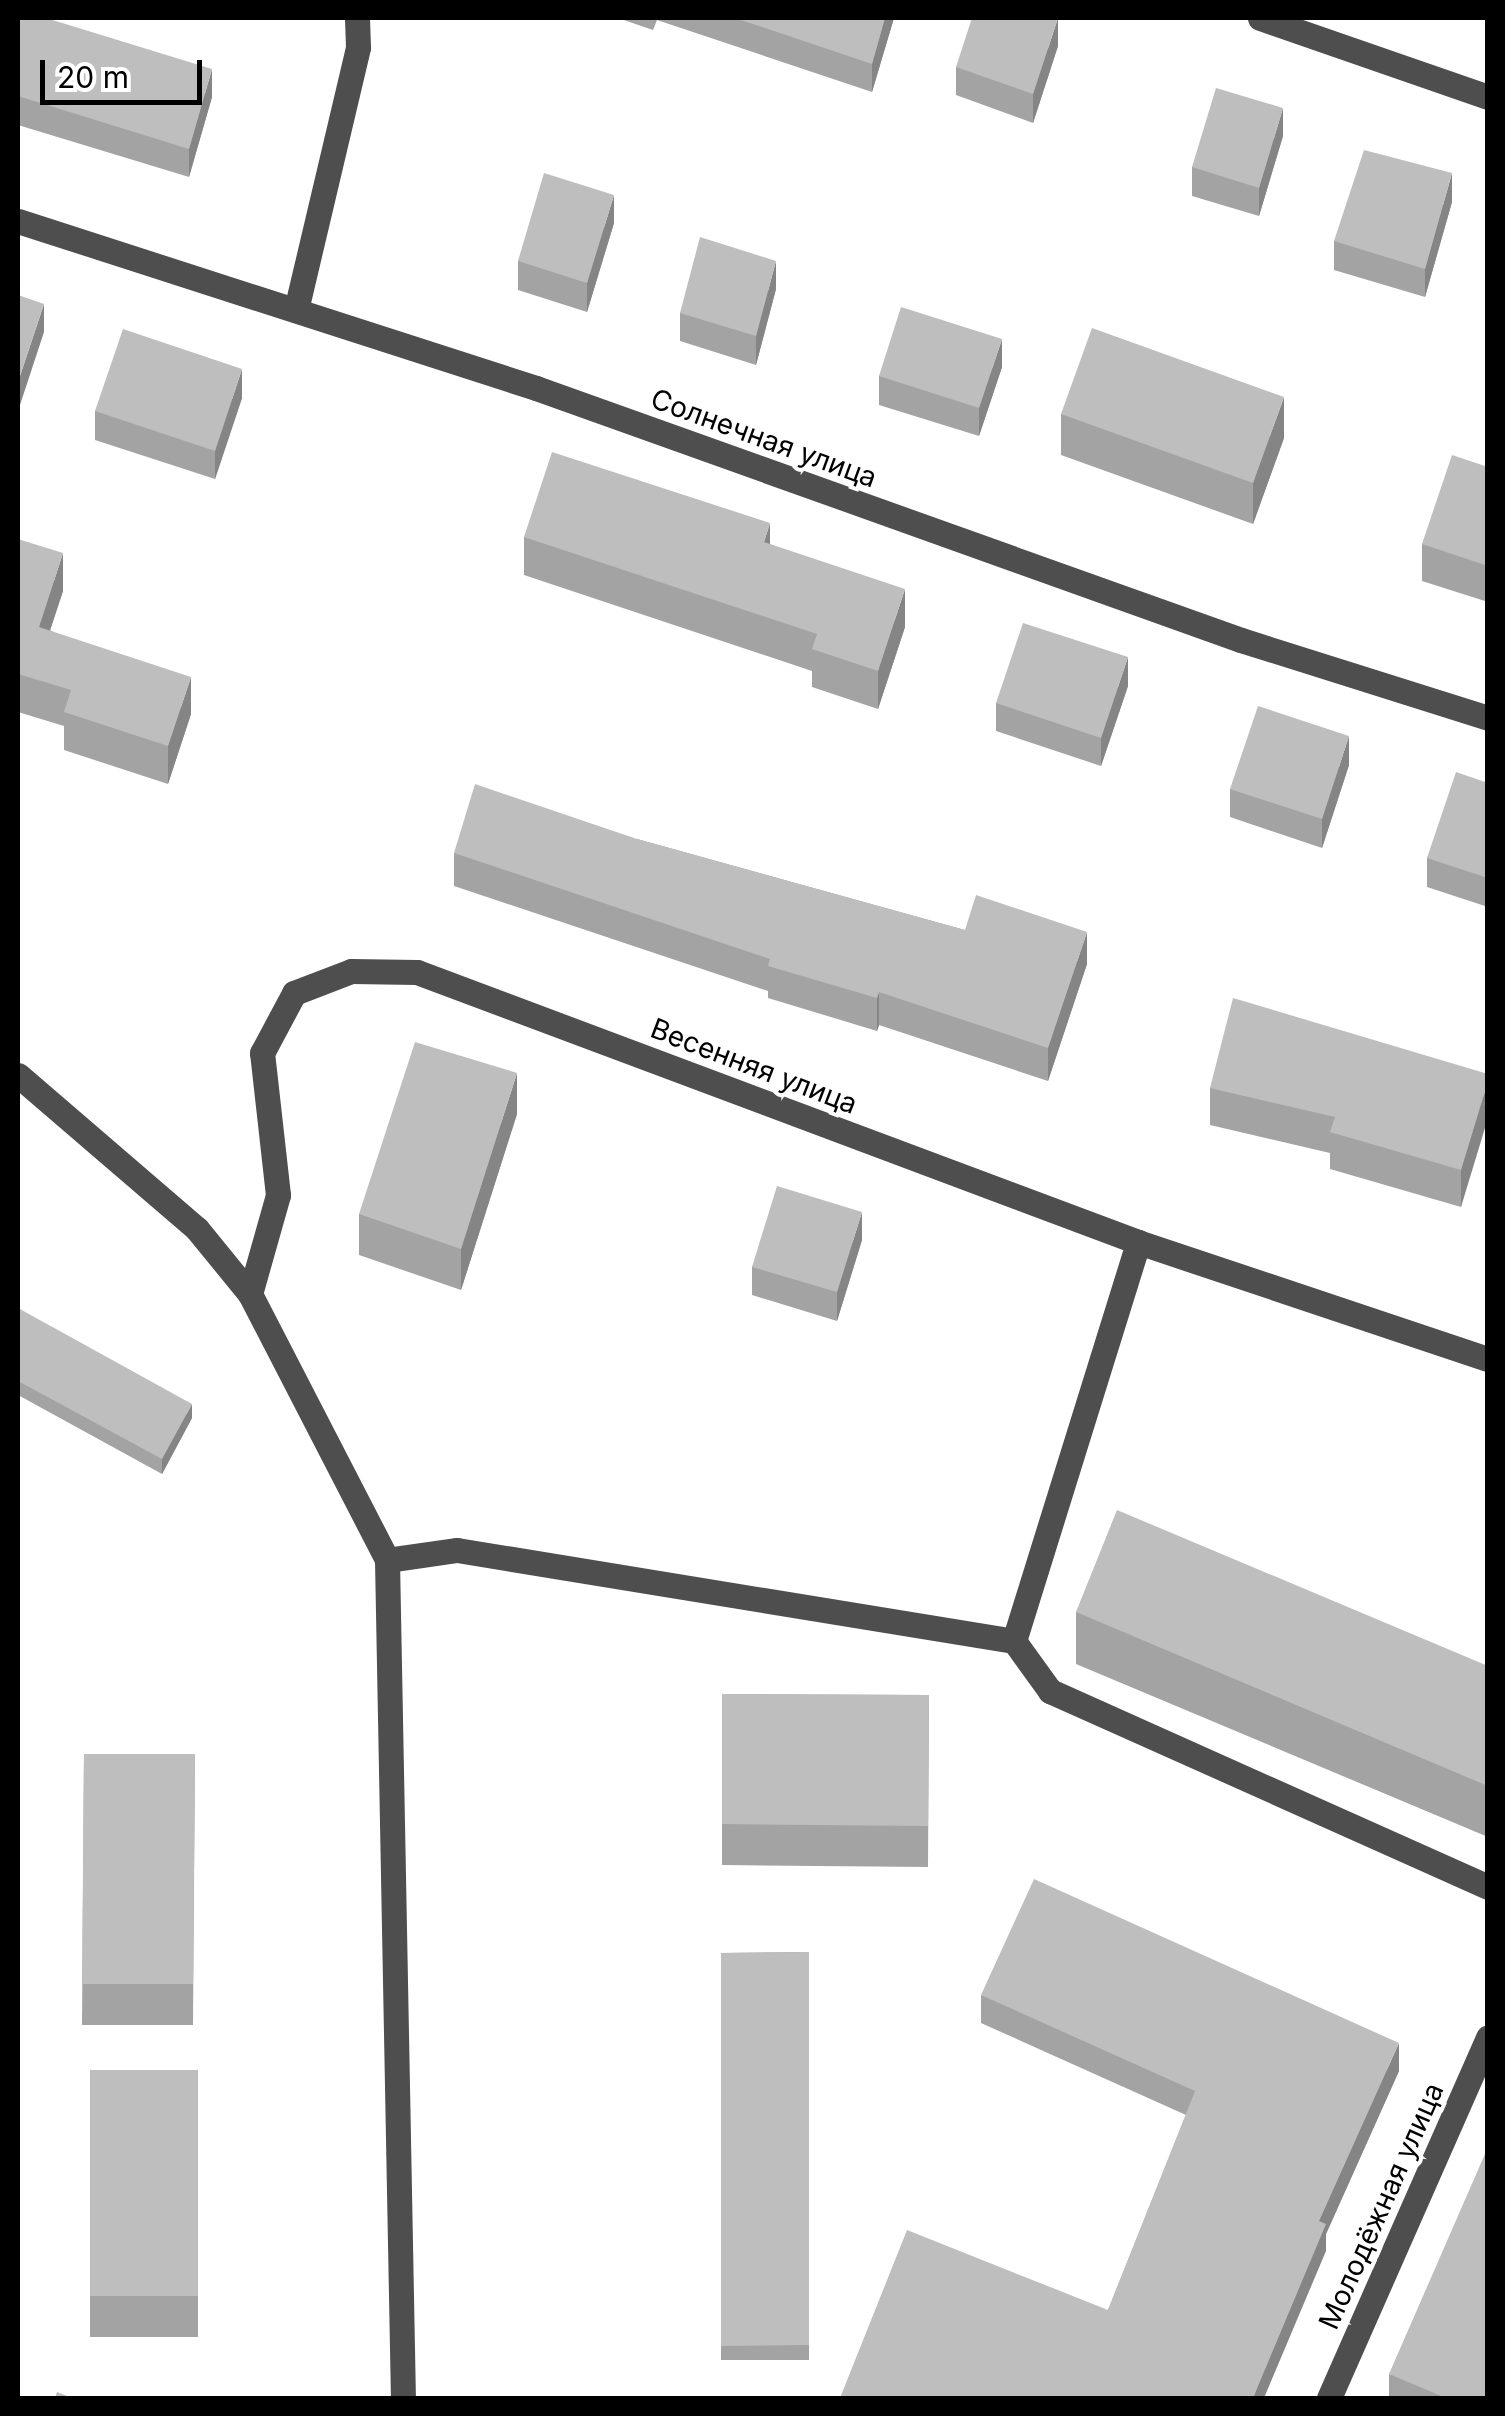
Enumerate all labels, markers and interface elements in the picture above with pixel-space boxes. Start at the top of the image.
scale bar [45,40,208,102]
text: 20 m [57,59,129,95]
street label: Солнечная улица [646,382,882,494]
street label: Весенняя улица [646,1011,862,1121]
street label: Молодёжная улица [1312,2078,1450,2334]

